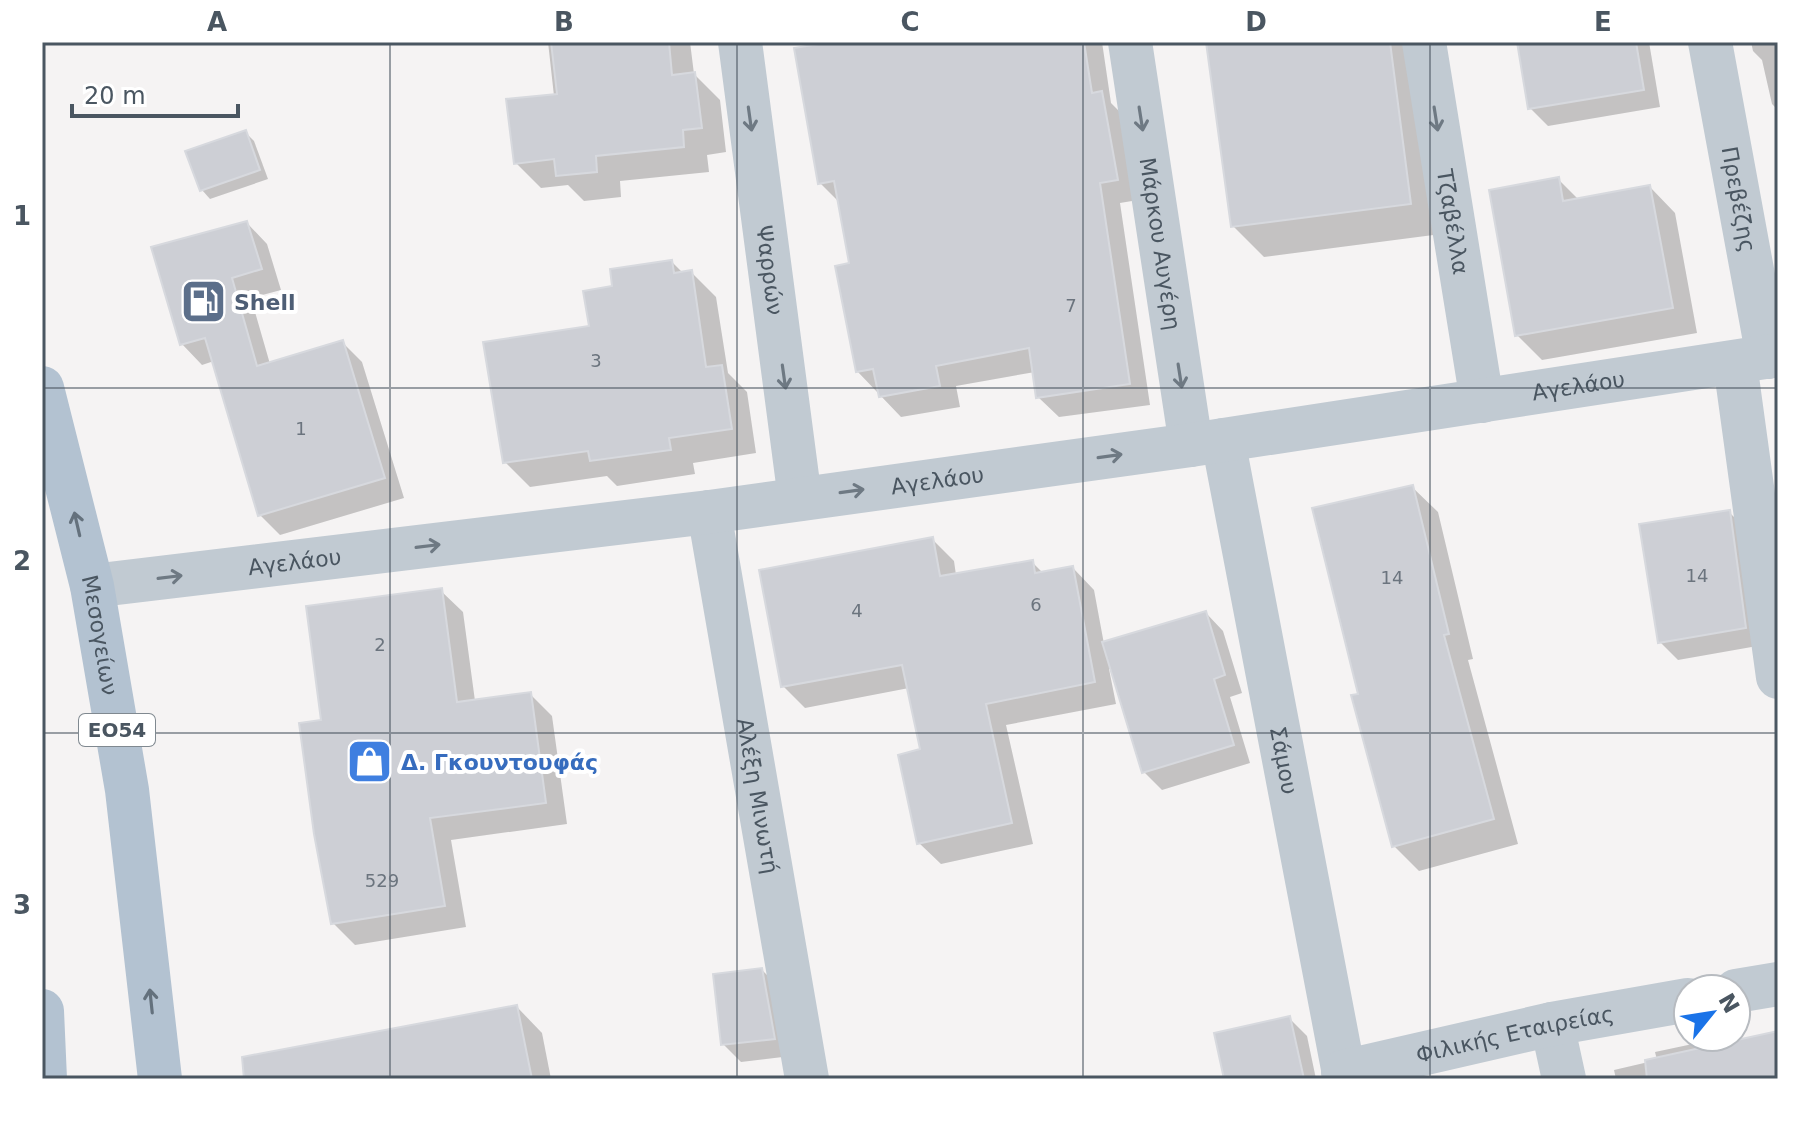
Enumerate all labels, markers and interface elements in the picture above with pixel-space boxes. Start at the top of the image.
text: A [207,7,227,37]
text: B [554,7,574,37]
text: C [900,7,920,37]
text: D [1245,7,1267,37]
text: E [1594,7,1612,37]
scale bar [72,68,238,118]
text: 20 m [84,82,146,110]
one-way arrow [743,106,758,131]
one-way arrow [1134,106,1149,131]
one-way arrow [1429,106,1444,131]
street label: Πρεβέζης [1717,144,1761,254]
street label: Μάρκου Αυγέρη [1135,156,1186,332]
street label: Τζαβέλλα [1432,166,1474,276]
text: 1 [13,201,31,231]
street label: Ψαρρών [752,224,788,317]
fuel station icon: Shell [179,278,227,326]
place label: Shell [234,290,296,315]
house number: 7 [1065,295,1077,316]
house number: 3 [590,350,602,371]
one-way arrow [777,363,792,390]
one-way arrow [1173,363,1188,388]
street label: Αγελάου [1530,366,1627,405]
house number: 1 [295,418,307,439]
one-way arrow [1097,448,1122,463]
street label: Αγελάου [889,461,986,499]
one-way arrow [839,483,864,498]
one-way arrow [69,511,84,537]
one-way arrow [414,538,441,553]
street label: Αγελάου [247,544,343,580]
text: 2 [13,546,31,576]
house number: 14 [1686,565,1708,586]
house number: 14 [1381,567,1403,588]
one-way arrow [156,569,183,584]
street label: Μεσογείων [77,572,123,697]
house number: 6 [1030,594,1042,615]
house number: 4 [851,600,863,621]
house number: 2 [374,634,386,655]
road number: ΕΟ54 [79,714,155,746]
street label: Αλέξη Μινωτή [732,716,784,876]
street label: Σάμου [1265,724,1303,796]
shop icon: Δ. Γκουντουφάς [346,738,394,786]
place label: Δ. Γκουντουφάς [401,750,598,775]
house number: 529 [365,870,399,891]
text: 3 [13,890,31,920]
north arrow [1672,973,1752,1053]
one-way arrow [144,989,159,1015]
text: N [1713,989,1744,1017]
street label: Φιλικής Εταιρείας [1413,1001,1616,1067]

